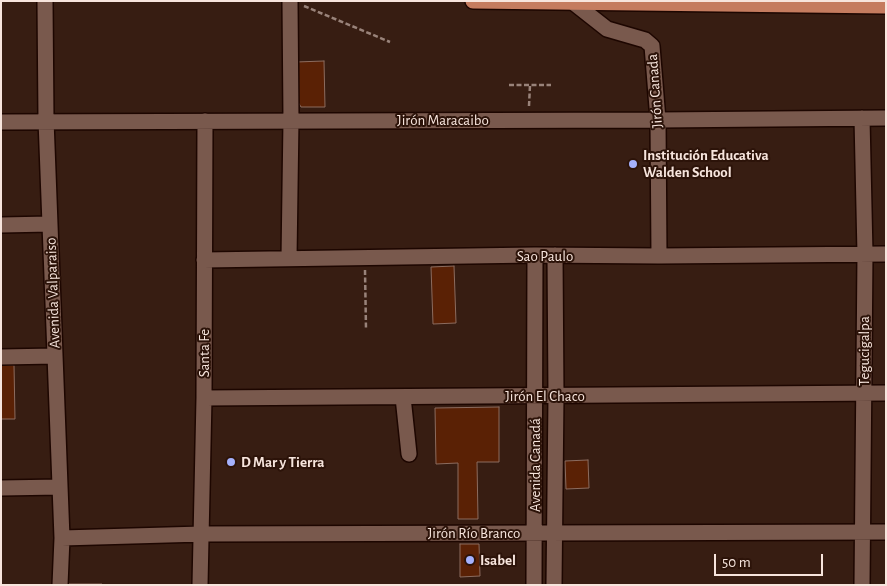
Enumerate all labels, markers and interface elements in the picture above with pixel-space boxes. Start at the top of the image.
street label: Jirón Canada [643,53,667,129]
street label: Jirón Maracaibo [397,111,489,129]
place label: Institución Educativa Walden School [643,146,769,181]
marker: Institución Educativa Walden School [627,158,639,170]
street label: Avenida Valparaiso [42,237,64,349]
street label: Sao Paulo [517,247,573,265]
street label: Tegucigalpa [855,316,873,386]
street label: Santa Fe [195,329,213,377]
street label: Jirón El Chaco [505,387,585,405]
street label: Avenida Canadá [526,418,544,512]
place label: D Mar y Tierra [241,453,325,471]
marker: D Mar y Tierra [225,456,237,468]
street label: Jirón Río Branco [428,524,520,542]
scale bar [717,544,826,576]
place label: Isabel [480,551,516,569]
marker: Isabel [464,554,476,566]
text: 50 m [722,555,751,570]

